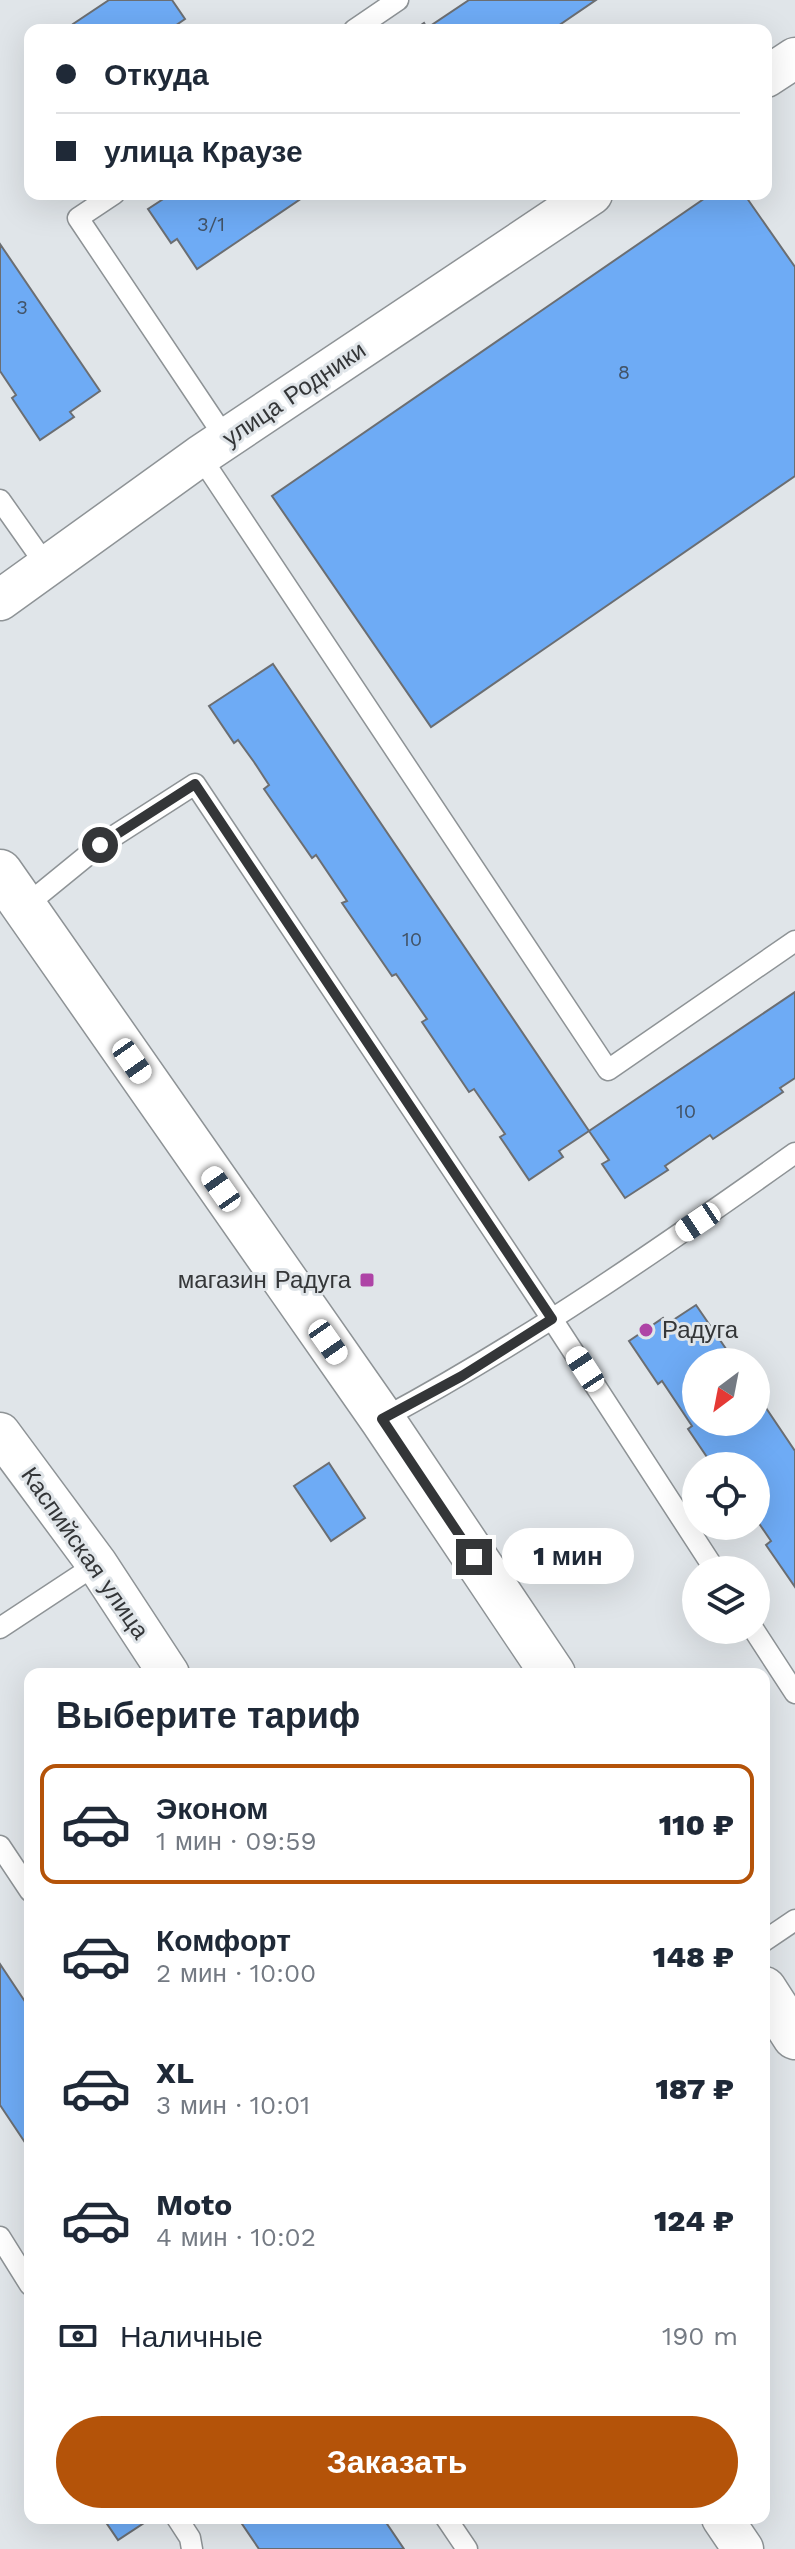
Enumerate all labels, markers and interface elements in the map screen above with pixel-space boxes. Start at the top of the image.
text: Откуда [104,57,209,92]
text: улица Краузе [104,134,303,169]
house number: 3/1 [197,212,225,236]
house number: 3 [16,295,28,319]
street label: улица Родники [217,336,371,452]
house number: 8 [618,360,630,384]
route start [82,827,118,863]
house number: 10 [402,927,422,951]
car [108,1034,156,1088]
house number: 10 [676,1099,696,1123]
car [197,1162,245,1216]
car [671,1199,725,1245]
place label: магазин Радуга [178,1266,352,1294]
marker: магазин Радуга [358,1271,376,1289]
car [304,1315,352,1369]
place label: Радуга [662,1316,739,1344]
marker: Радуга [637,1321,655,1339]
car [562,1342,608,1396]
north arrow [682,1348,770,1436]
map controls [682,1348,770,1644]
button: locate [682,1452,770,1540]
street label: Каспийская улица [15,1462,155,1645]
callout: 1 мин [502,1529,634,1585]
route end [456,1539,492,1575]
text: 1 мин [533,1541,603,1571]
button: layers [682,1556,770,1644]
text: Выберите тариф [56,1695,360,1737]
icon: car [60,1788,132,1860]
text: Эконом [156,1791,269,1826]
text: 110 ₽ [659,1807,734,1842]
text: 1 мин · 09:59 [156,1826,316,1856]
icon: car [60,1920,132,1992]
text: Комфорт [156,1923,291,1958]
text: 148 ₽ [653,1939,734,1974]
text: 2 мин · 10:00 [156,1958,316,1988]
icon: car [60,2052,132,2124]
text: XL [156,2055,194,2090]
text: 187 ₽ [655,2071,734,2106]
text: 3 мин · 10:01 [156,2090,310,2120]
icon: car [60,2184,132,2256]
text: Moto [156,2187,232,2222]
text: 124 ₽ [654,2203,734,2238]
text: 4 мин · 10:02 [156,2222,316,2252]
icon: cash [56,2314,100,2358]
text: Наличные [120,2319,263,2354]
text: 190 m [662,2321,738,2351]
button: Заказать [56,2416,738,2508]

